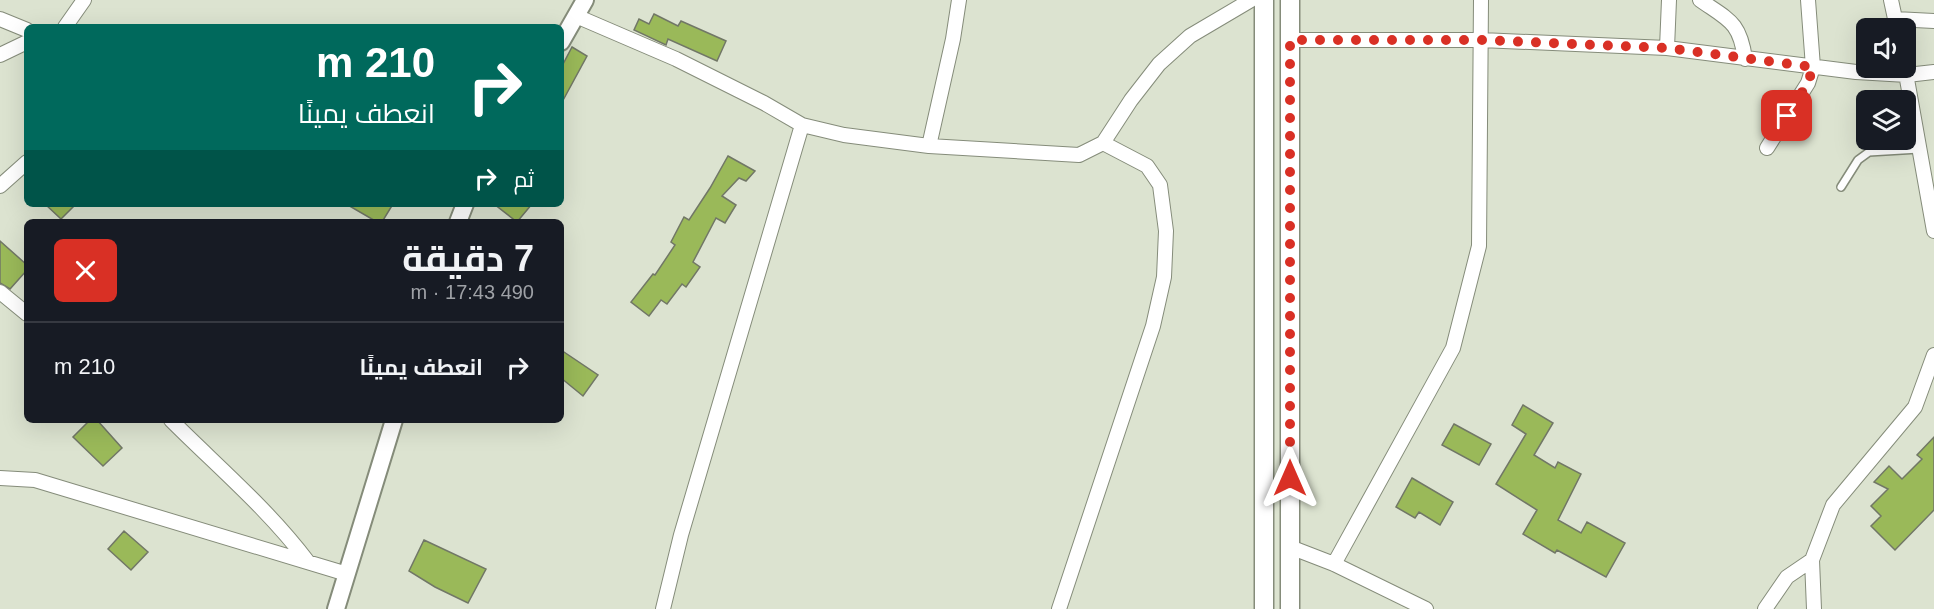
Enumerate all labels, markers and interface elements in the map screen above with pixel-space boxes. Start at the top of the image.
map controls [1856,18,1916,150]
button: sound [1856,18,1916,78]
text: 210 m [316,39,435,86]
icon: right [456,48,534,126]
pin [1761,90,1812,141]
button: layers [1856,90,1916,150]
text: انعطف يمينًا [298,99,435,129]
icon: arrive [1770,99,1803,132]
icon: right [469,162,502,195]
text: ثم [514,167,534,192]
text: 7 دقيقة [402,238,534,279]
button: close [54,239,117,302]
text: 490 m · 17:43 [411,281,534,303]
icon: right [501,351,534,384]
text: 210 m [54,354,115,379]
text: انعطف يمينًا [360,355,483,380]
position arrow [1258,446,1322,510]

